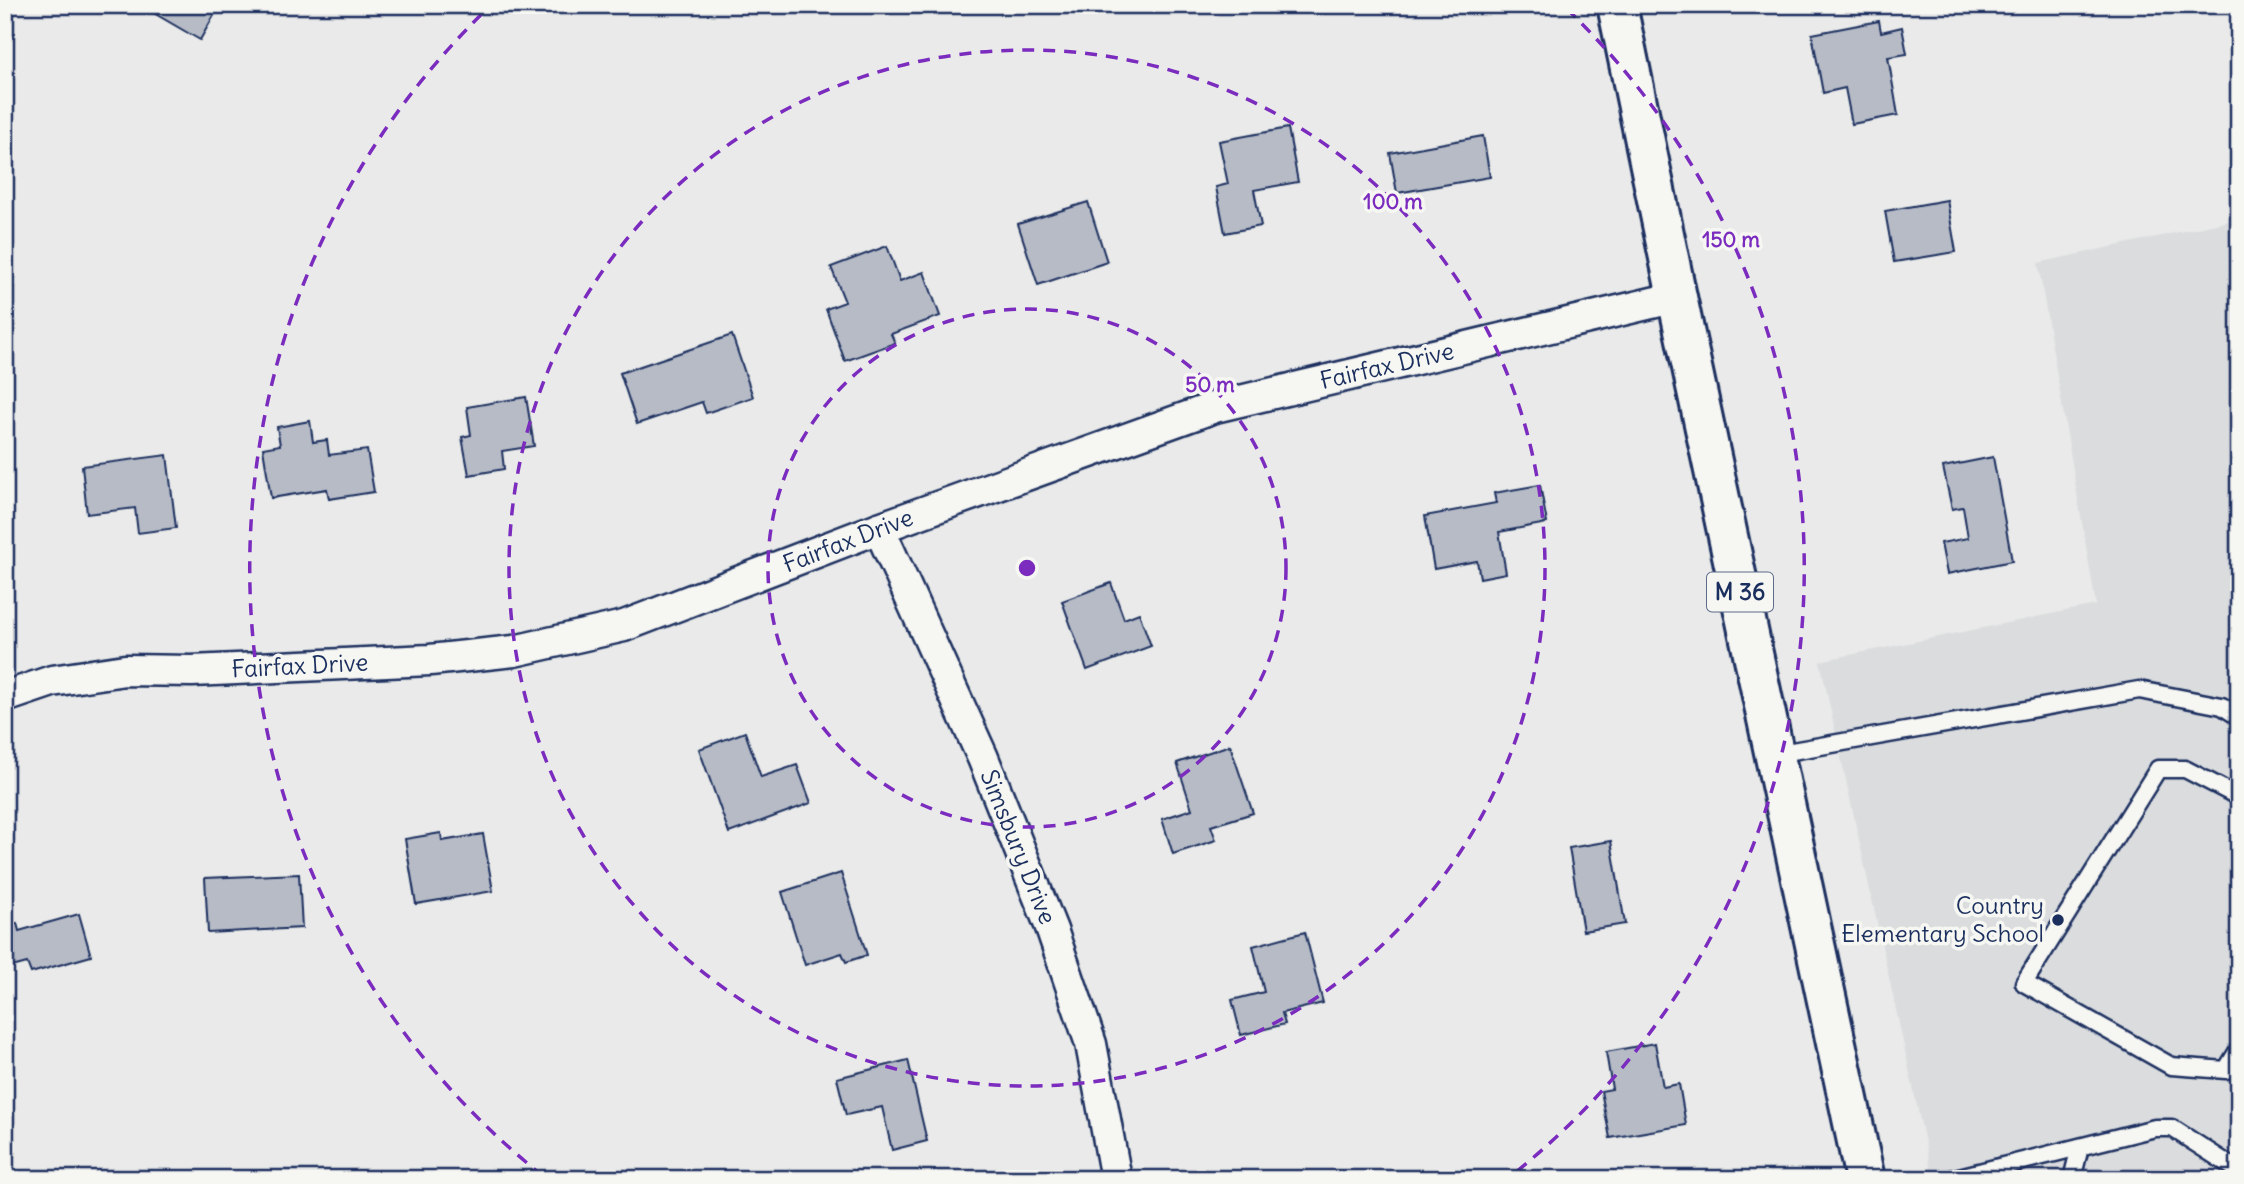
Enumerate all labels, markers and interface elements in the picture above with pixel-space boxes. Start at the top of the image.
text: 100 m [1363,188,1423,215]
text: 150 m [1702,226,1760,253]
street label: Fairfax Drive [1317,335,1457,395]
text: 50 m [1185,371,1235,398]
street label: Fairfax Drive [778,502,917,579]
centre of rings [1015,556,1039,580]
road number: M 36 [1707,572,1773,612]
street label: Fairfax Drive [231,646,369,684]
street label: Simsbury Drive [974,765,1064,928]
place label: Country Elementary School [1841,890,2044,948]
marker: Country Elementary School [2050,912,2066,928]

